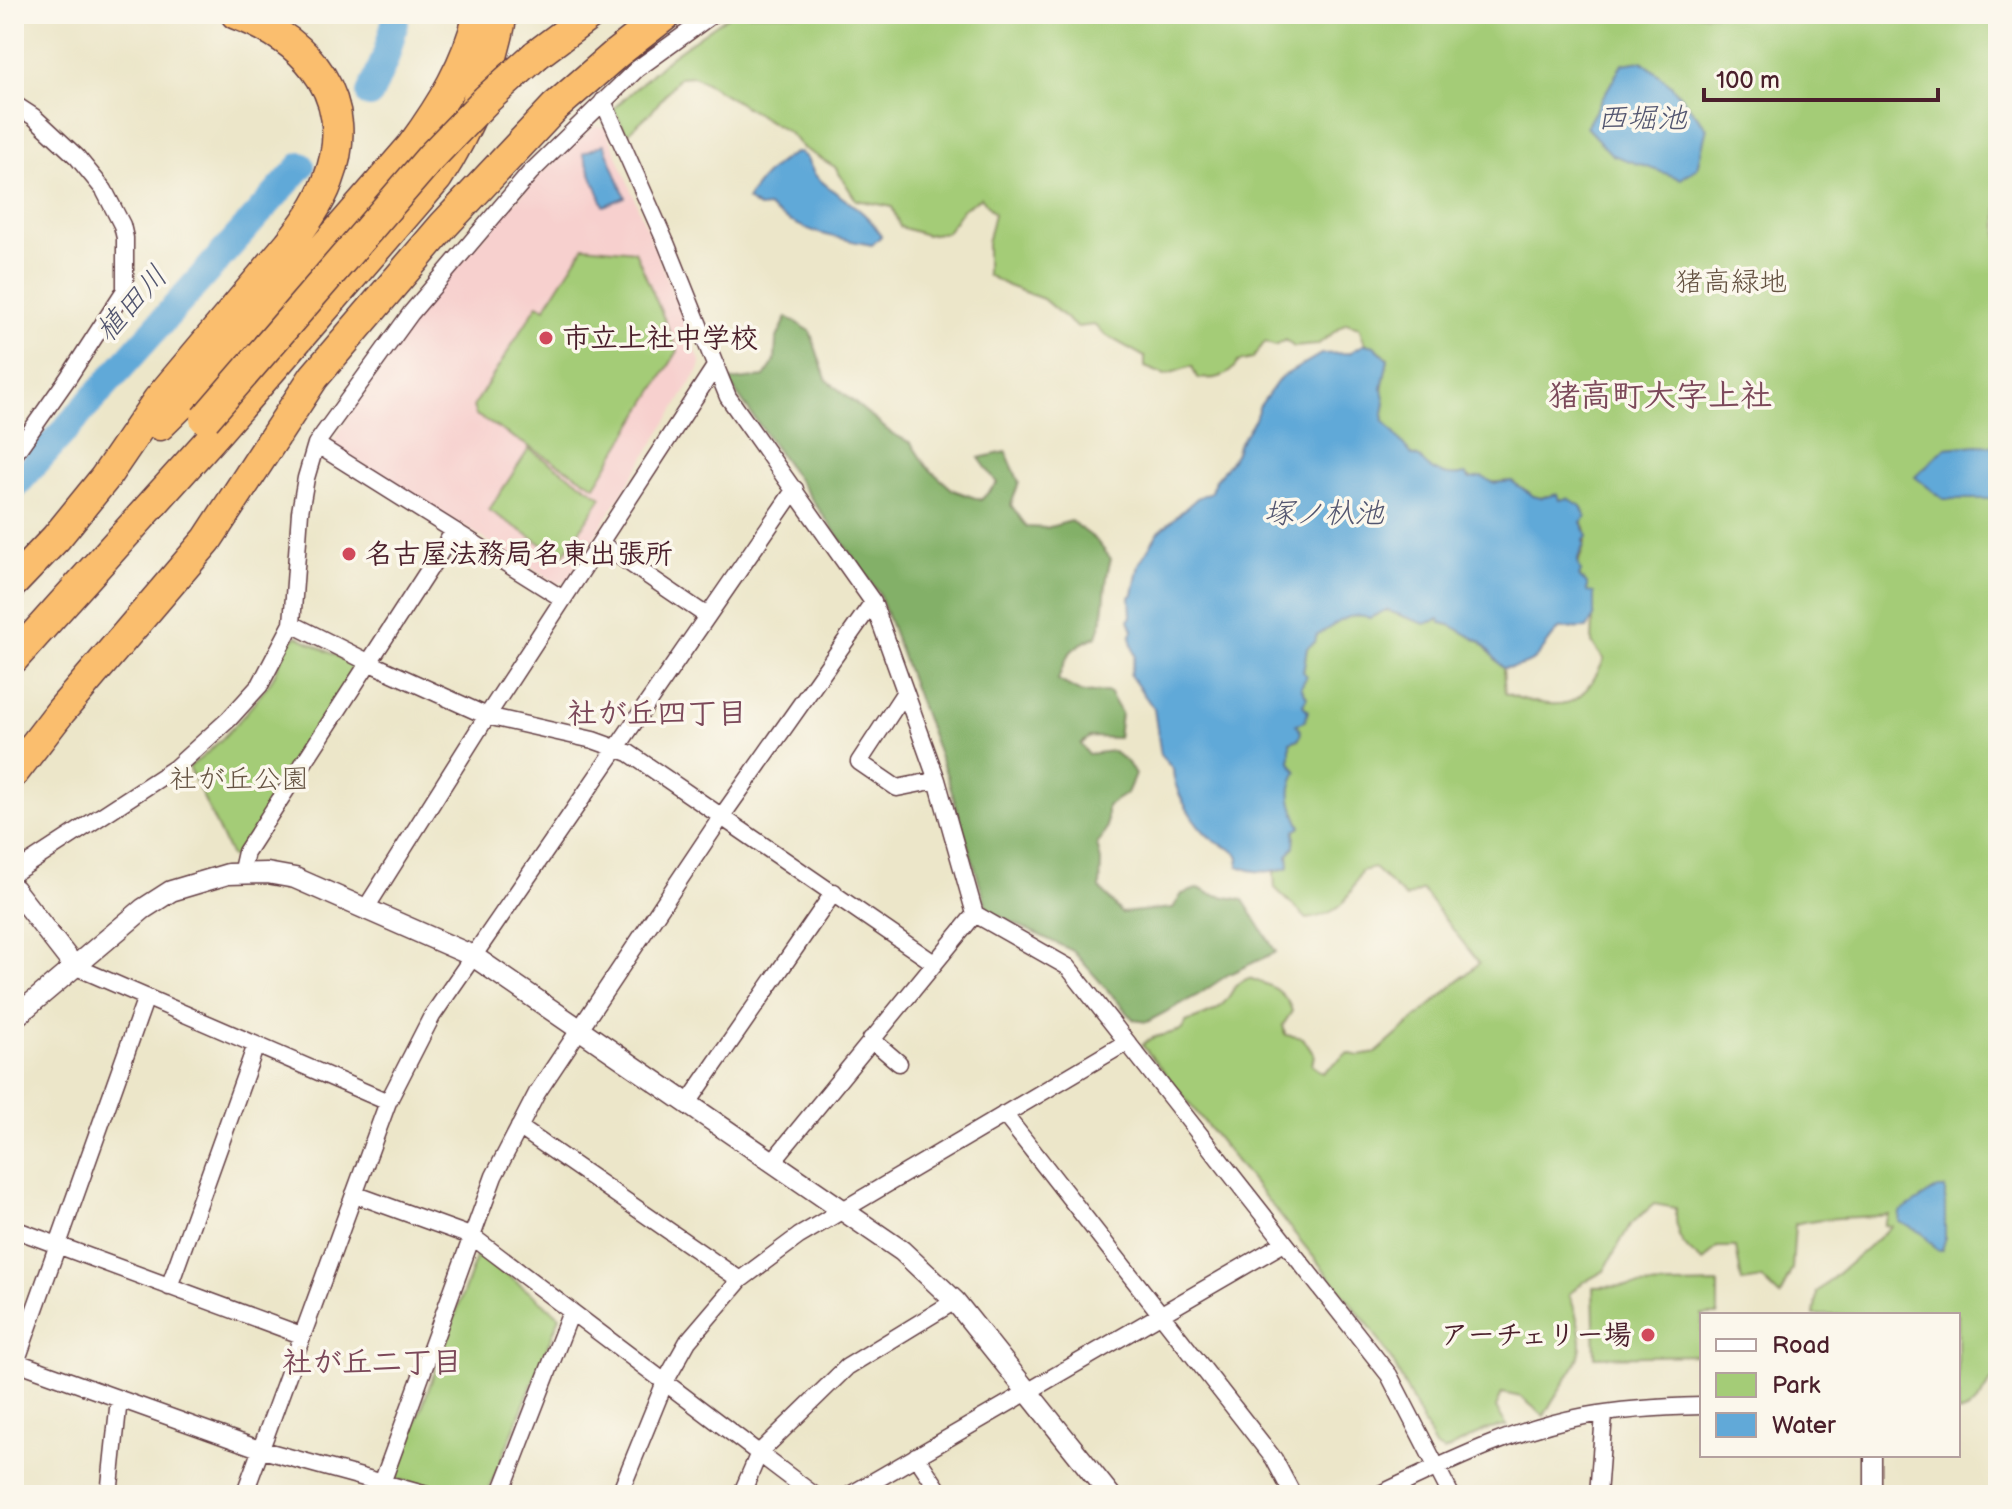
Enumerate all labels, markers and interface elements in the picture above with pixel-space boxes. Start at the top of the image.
scale bar [1704,52,1938,102]
text: 100 m [1716,66,1780,95]
water label: 西堀池 [1597,101,1688,137]
water label: 植田川 [89,259,175,349]
park label: 猪高緑地 [1675,266,1787,299]
place label: 市立上社中学校 [562,322,758,355]
marker: 市立上社中学校 [537,329,555,347]
district label: 猪高町大字上社 [1548,377,1772,416]
water label: 塚ノ杁池 [1264,496,1385,532]
place label: 名古屋法務局名東出張所 [365,538,673,571]
marker: 名古屋法務局名東出張所 [340,545,358,563]
district label: 社が丘四丁目 [567,696,747,732]
park label: 社が丘公園 [169,763,309,796]
legend [1700,1313,1960,1457]
place label: アーチェリー場 [1440,1319,1632,1352]
marker: アーチェリー場 [1639,1326,1657,1344]
text: Road [1772,1331,1830,1360]
district label: 社が丘二丁目 [282,1345,462,1381]
text: Park [1772,1371,1820,1400]
text: Water [1772,1411,1836,1440]

